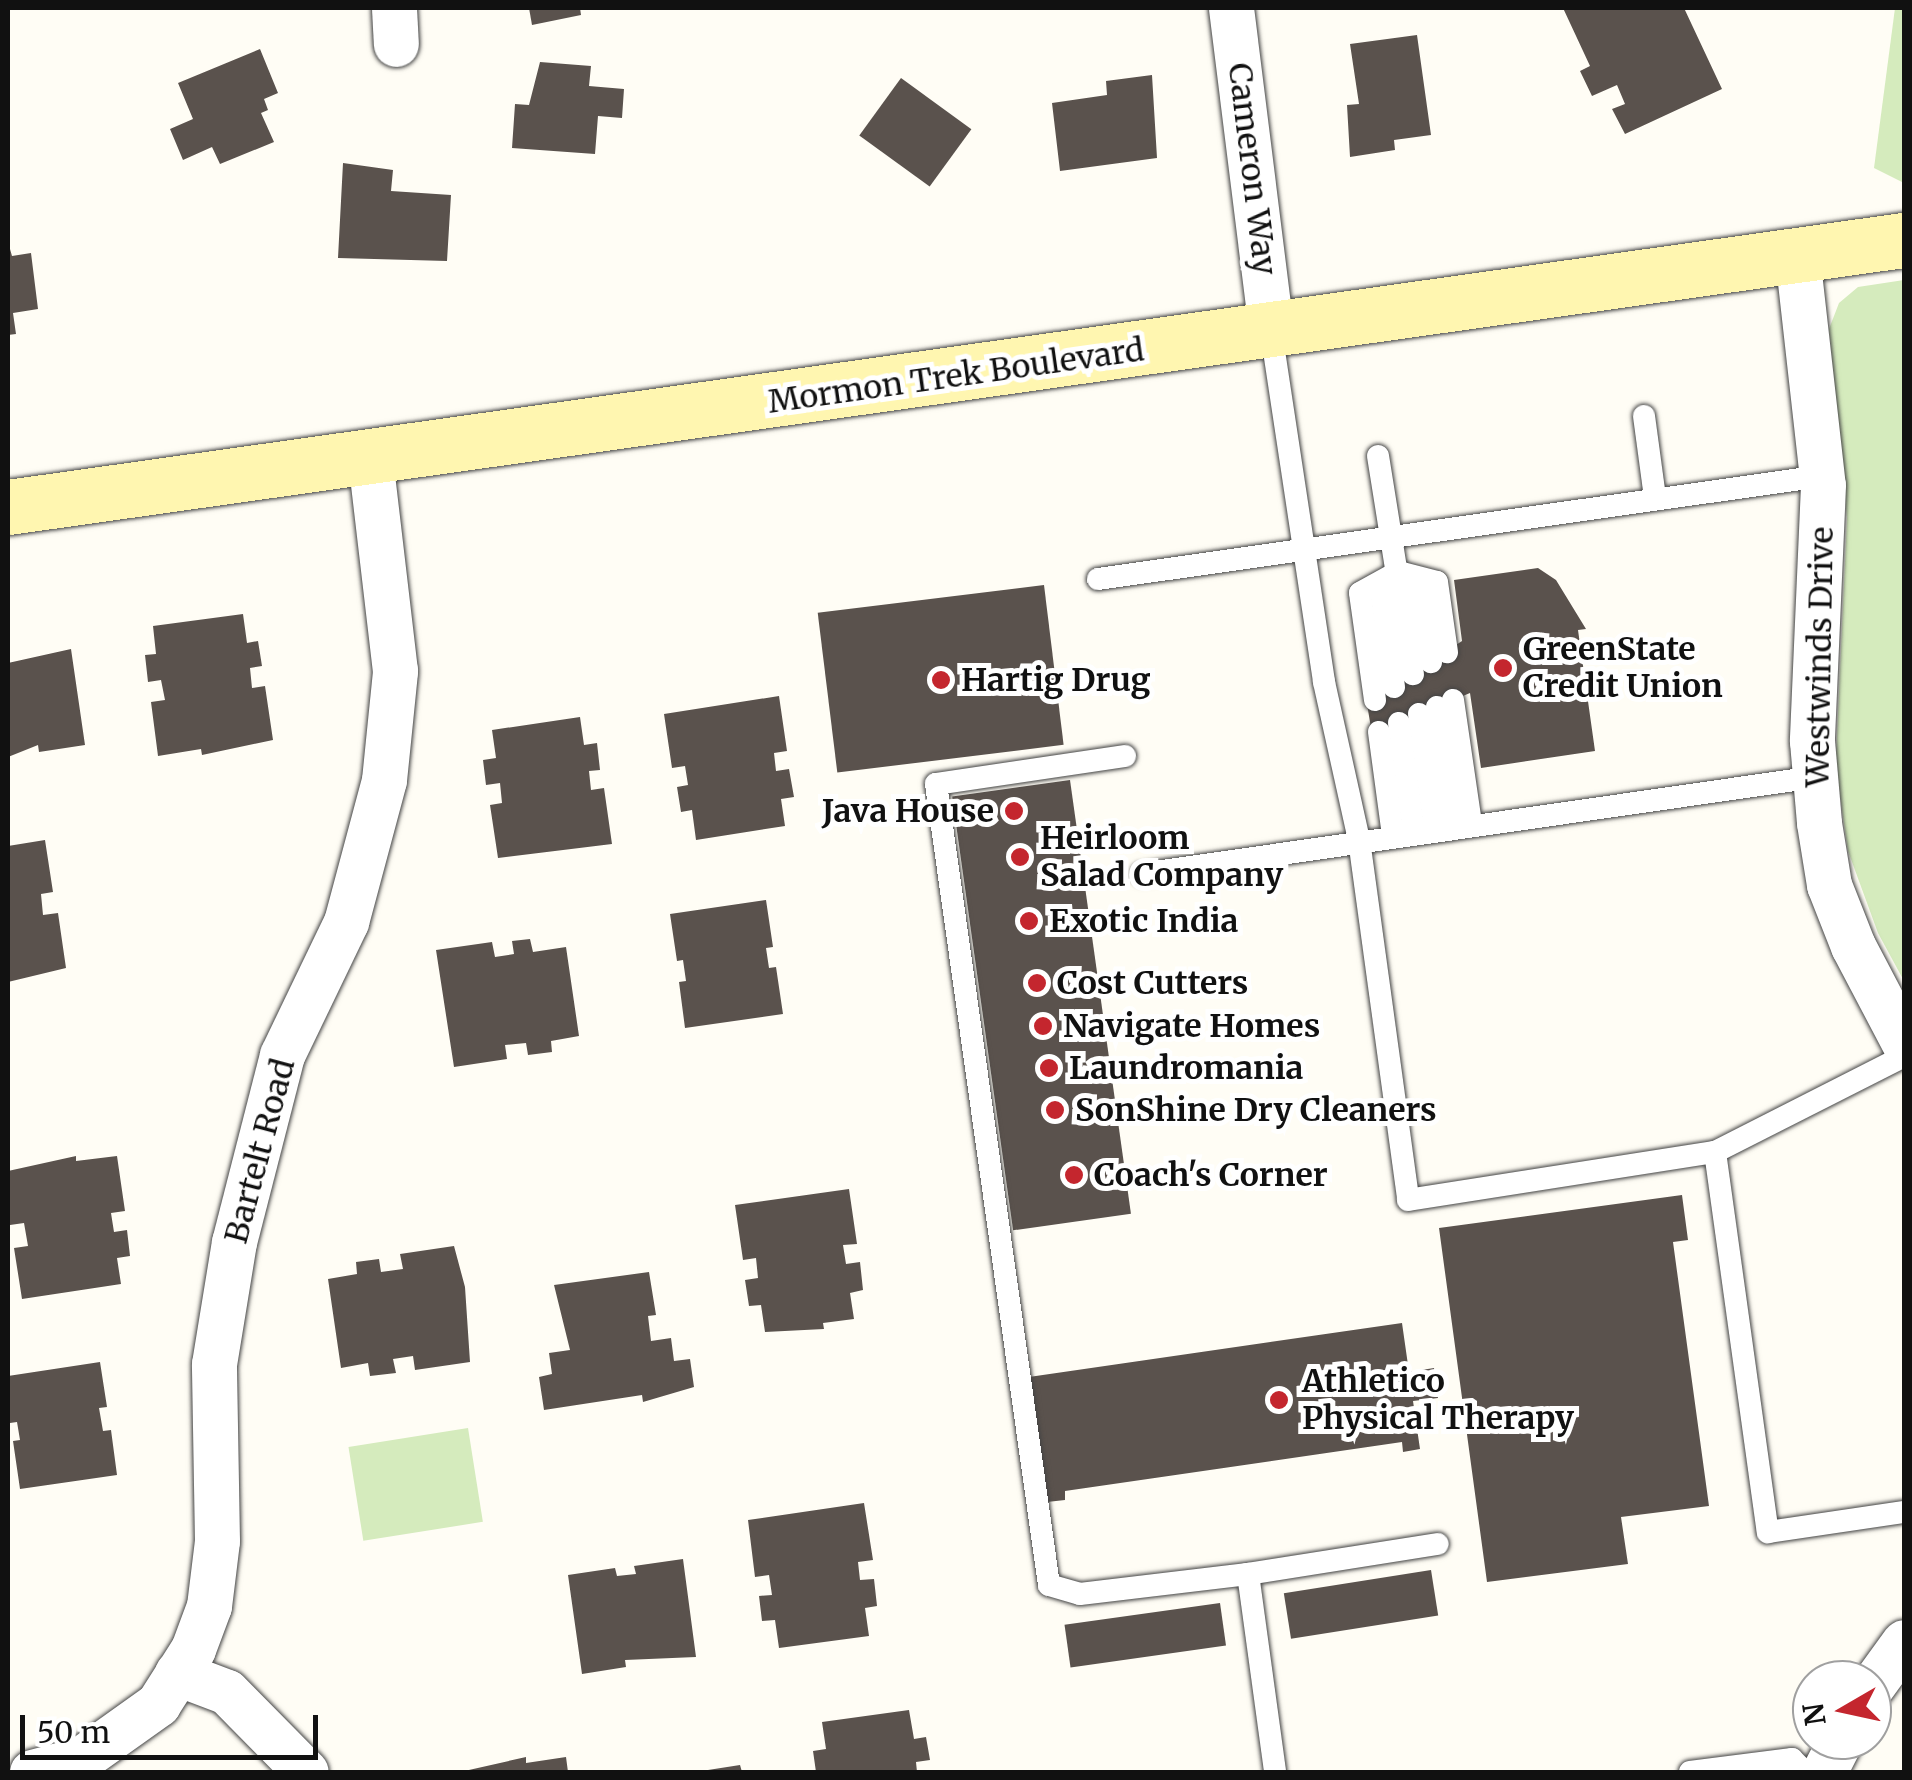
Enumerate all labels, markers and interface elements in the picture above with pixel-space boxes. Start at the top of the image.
street label: Cameron Way [1220,61,1284,277]
street label: Mormon Trek Boulevard [766,331,1146,421]
street label: Westwinds Drive [1799,526,1841,788]
place label: GreenState Credit Union [1523,631,1723,706]
marker: GreenState Credit Union [1492,657,1514,679]
place label: Hartig Drug [961,661,1151,699]
marker: Hartig Drug [930,669,952,691]
place label: Java House [822,792,994,830]
marker: Java House [1003,800,1025,822]
place label: Heirloom Salad Company [1040,820,1283,895]
marker: Heirloom Salad Company [1009,846,1031,868]
place label: Exotic India [1049,902,1238,940]
marker: Exotic India [1018,910,1040,932]
place label: Cost Cutters [1057,964,1248,1002]
marker: Cost Cutters [1026,972,1048,994]
place label: Navigate Homes [1063,1007,1320,1045]
marker: Navigate Homes [1032,1015,1054,1037]
place label: Laundromania [1069,1049,1303,1087]
street label: Bartelt Road [217,1054,303,1248]
marker: Laundromania [1038,1057,1060,1079]
place label: SonShine Dry Cleaners [1075,1091,1437,1129]
marker: SonShine Dry Cleaners [1044,1099,1066,1121]
place label: Coach's Corner [1094,1156,1328,1194]
marker: Coach's Corner [1063,1164,1085,1186]
place label: Athletico Physical Therapy [1302,1363,1574,1438]
marker: Athletico Physical Therapy [1266,1387,1292,1413]
north arrow [1792,1660,1892,1760]
scale bar [25,1695,322,1757]
text: N [1795,1701,1834,1728]
text: 50 m [37,1713,110,1751]

